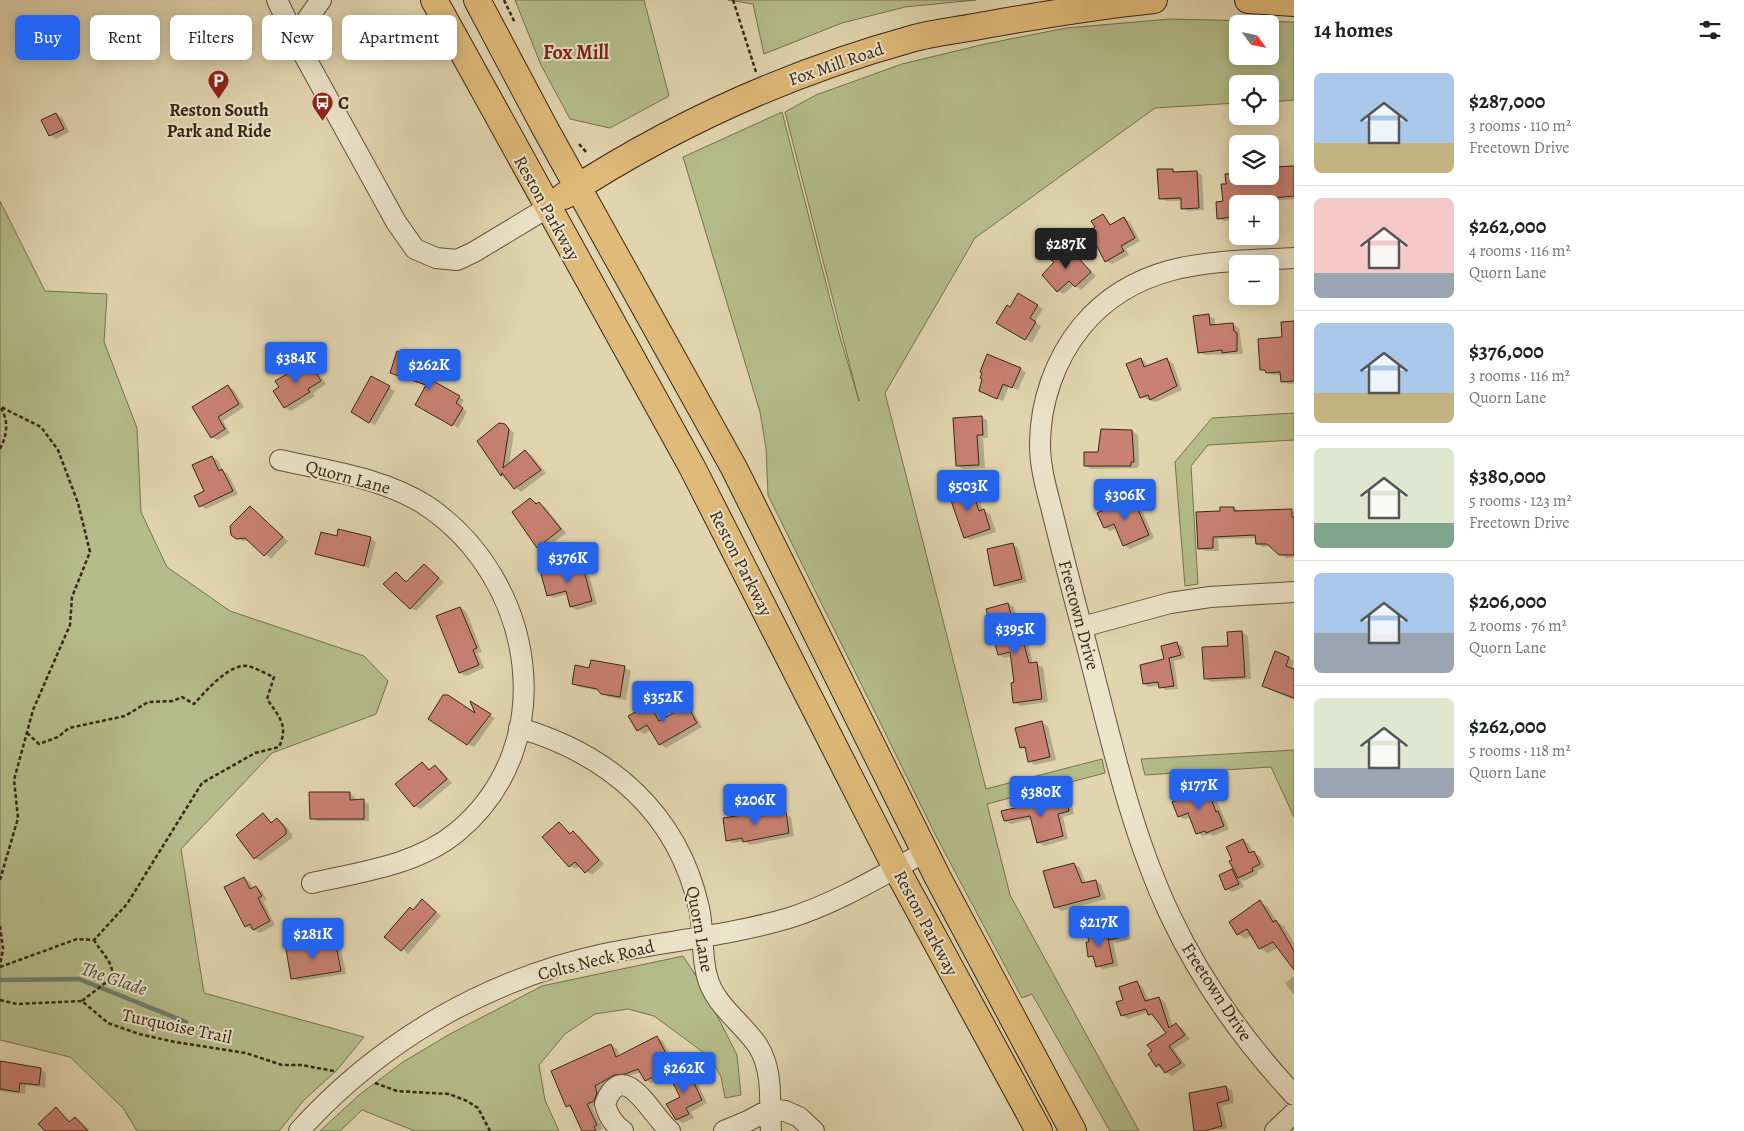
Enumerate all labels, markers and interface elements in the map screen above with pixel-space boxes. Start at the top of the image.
chip: Buy [15,15,80,60]
chip: Rent [90,15,160,60]
chip: Filters [170,15,252,60]
chip: New [262,15,332,60]
chip: Apartment [342,15,457,60]
north arrow [1229,15,1279,65]
map controls [1229,15,1279,305]
text: 14 homes [1314,16,1393,44]
icon: filters [1696,16,1724,44]
street label: Fox Mill Road [785,36,887,91]
district label: Fox Mill [543,39,610,66]
parking icon: Reston South Park and Ride [207,68,231,99]
button: locate [1229,75,1279,125]
text: $287,000 [1469,87,1545,115]
bus stop icon: C [310,91,334,122]
place label: C [338,91,349,115]
icon: home [1354,93,1414,153]
place label: Reston South Park and Ride [167,98,271,143]
text: 3 rooms · 110 m² [1469,115,1571,137]
button: layers [1229,135,1279,185]
text: Freetown Drive [1469,137,1569,159]
street label: Reston Parkway [508,151,586,266]
button: + [1229,195,1279,245]
text: $262,000 [1469,212,1546,240]
icon: home [1354,218,1414,278]
pin: $287K [1031,228,1101,270]
text: $287K [1046,233,1086,255]
text: 4 rooms · 116 m² [1469,240,1571,262]
button: − [1229,255,1279,305]
text: Quorn Lane [1469,262,1546,284]
text: $376,000 [1469,337,1544,365]
pin: $384K [261,342,331,384]
icon: home [1354,343,1414,403]
text: $384K [276,347,316,369]
pin: $262K [394,348,464,391]
text: $262K [409,354,449,376]
text: 3 rooms · 116 m² [1469,365,1570,387]
text: Quorn Lane [1469,387,1546,409]
street label: Quorn Lane [303,454,393,500]
text: $380,000 [1469,462,1546,490]
icon: home [1354,468,1414,528]
pin: $503K [933,470,1003,512]
text: $503K [948,475,988,497]
pin: $306K [1090,478,1160,521]
text: $306K [1105,484,1145,506]
text: 5 rooms · 123 m² [1469,490,1572,512]
street label: Reston Parkway [704,506,779,621]
text: Freetown Drive [1469,512,1569,534]
pin: $376K [533,542,603,584]
text: $376K [548,547,588,569]
street label: Freetown Drive [1053,557,1105,673]
text: $206,000 [1469,587,1547,615]
icon: home [1354,593,1414,653]
pin: $395K [980,612,1050,655]
text: 2 rooms · 76 m² [1469,615,1567,637]
text: $395K [995,618,1035,640]
text: Quorn Lane [1469,637,1546,659]
pin: $352K [628,680,698,723]
text: $352K [643,686,683,708]
text: $262,000 [1469,712,1546,740]
icon: home [1354,718,1414,778]
text: 5 rooms · 118 m² [1469,740,1571,762]
text: Quorn Lane [1469,762,1546,784]
pin: $177K [1164,768,1234,811]
text: $177K [1180,774,1218,796]
pin: $380K [1006,776,1076,818]
text: $380K [1021,781,1061,803]
pin: $206K [720,784,790,826]
text: $206K [734,789,776,811]
street label: Reston Parkway [888,866,964,981]
street label: Quorn Lane [681,884,719,974]
pin: $217K [1064,906,1134,948]
text: $217K [1080,911,1118,933]
pin: $281K [278,918,348,960]
text: $281K [293,923,333,945]
street label: Colts Neck Road [535,934,657,986]
street label: Freetown Drive [1176,938,1258,1046]
water label: The Glade [78,956,151,1002]
street label: Turquoise Trail [120,1003,235,1049]
pin: $262K [649,1052,719,1094]
text: $262K [664,1057,704,1079]

